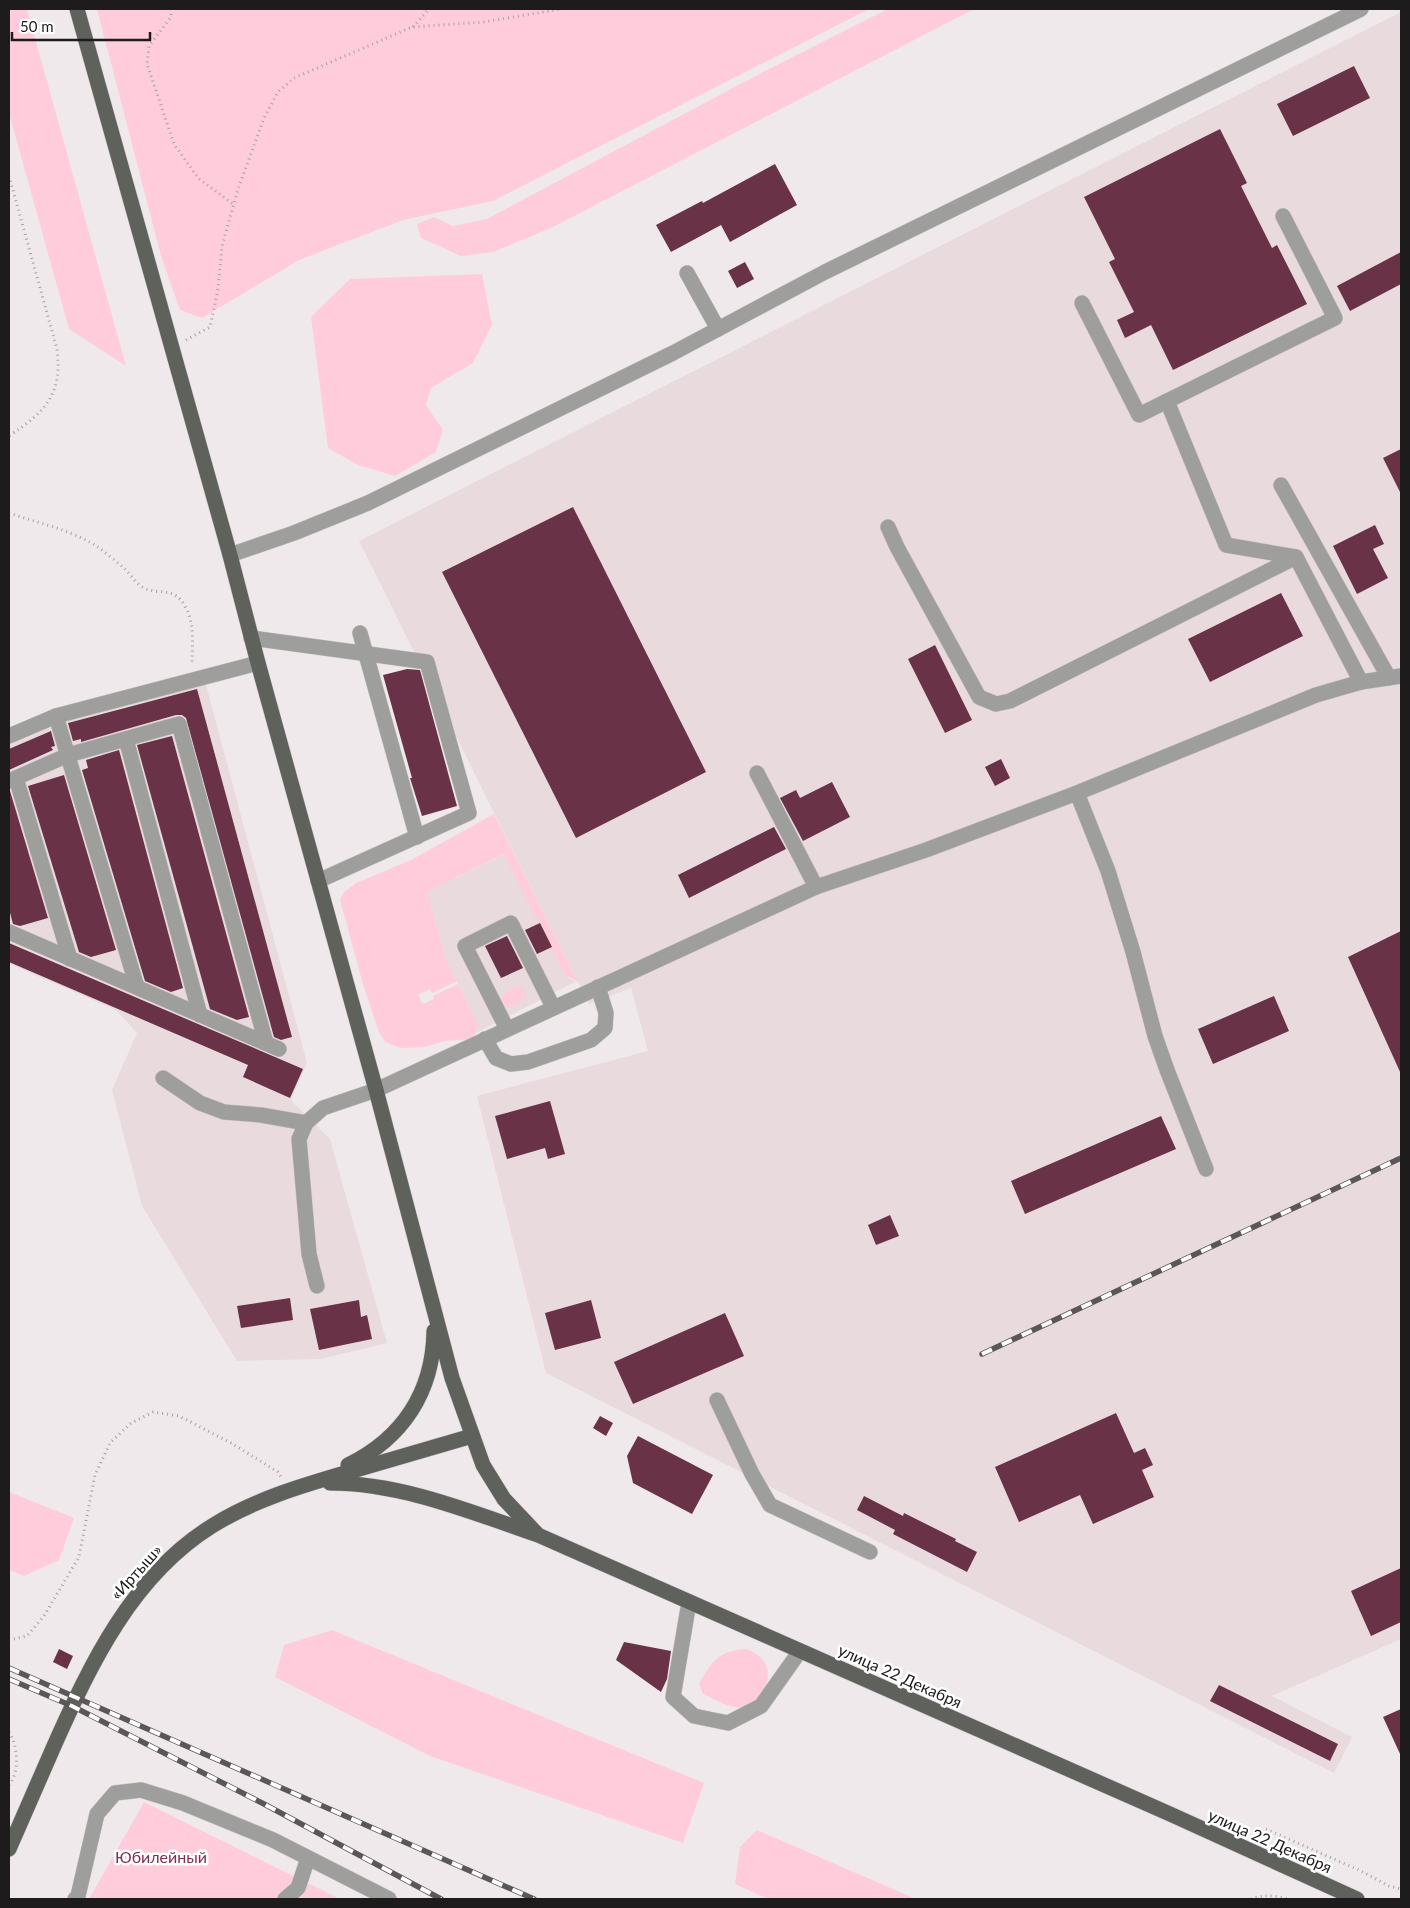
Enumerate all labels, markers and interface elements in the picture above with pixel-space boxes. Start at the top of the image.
scale bar [12,10,150,42]
text: 50 m [20,17,54,35]
street label: «Иртыш» [106,1540,165,1603]
street label: улица 22 Декабря [835,1640,965,1711]
street label: улица 22 Декабря [1205,1805,1335,1876]
park label: Юбилейный [115,1847,207,1866]

